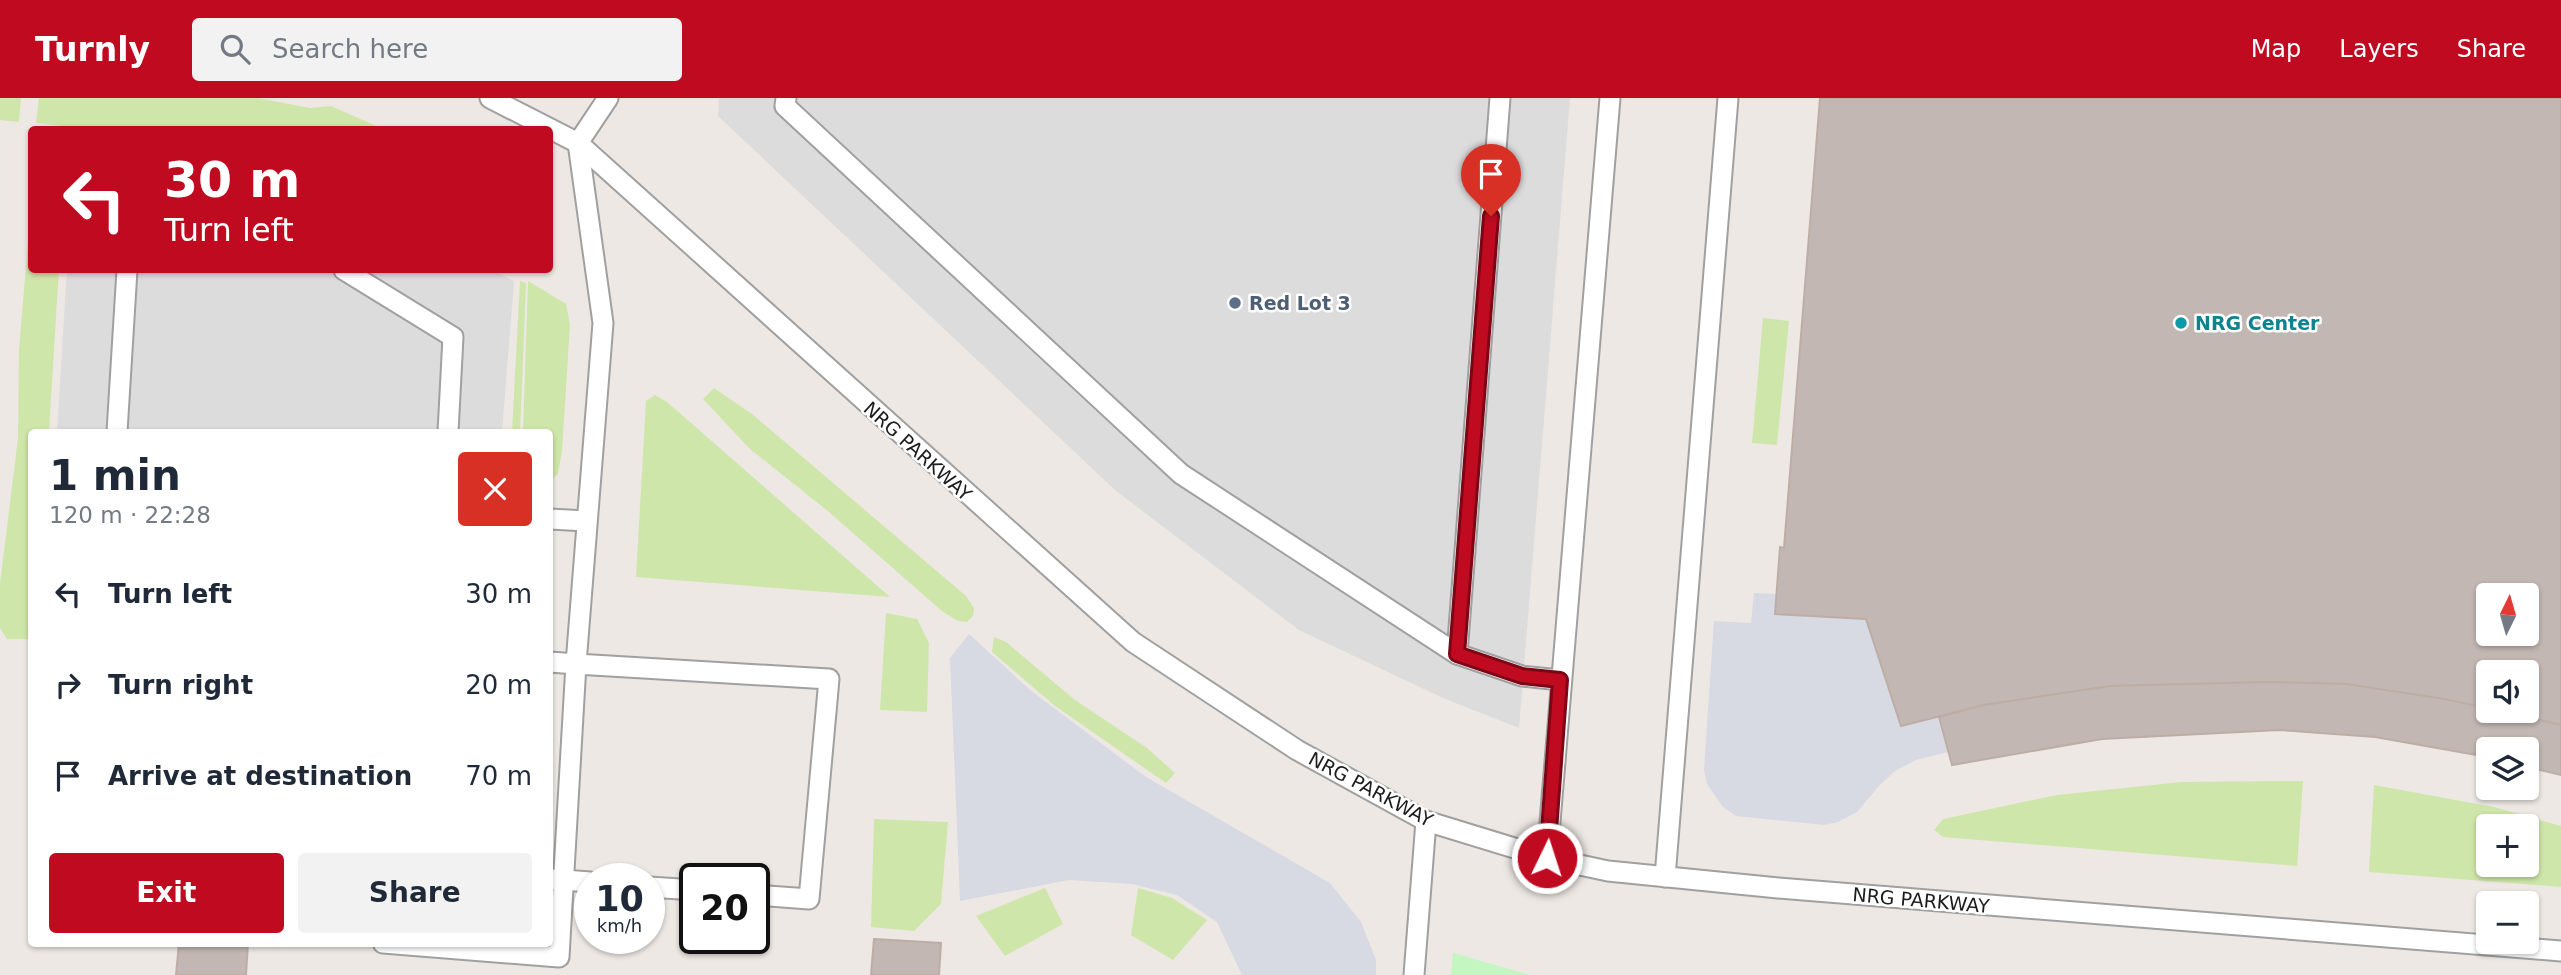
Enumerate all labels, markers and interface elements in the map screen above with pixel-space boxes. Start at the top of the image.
search box [192,18,682,81]
text: Turnly [35,30,150,69]
icon: search [216,30,254,68]
text: Search here [272,34,428,64]
text: Map [2251,35,2301,63]
text: Layers [2339,35,2419,63]
text: Share [2457,35,2526,63]
pin [1461,144,1521,216]
text: 30 m [164,152,300,209]
icon: left [49,154,140,245]
icon: arrive [1472,155,1510,193]
text: Turn left [164,211,294,249]
place label: Red Lot 3 [1249,292,1351,314]
marker: Red Lot 3 [1227,295,1243,311]
place label: NRG Center [2195,312,2320,334]
marker: NRG Center [2173,315,2189,331]
street label: NRG PARKWAY [860,397,977,505]
text: 1 min [49,451,181,500]
button: close [458,452,532,526]
text: 120 m · 22:28 [49,502,211,528]
icon: left [49,575,87,613]
text: Turn left [108,579,232,609]
text: 30 m [465,579,532,609]
north arrow [2476,583,2539,646]
map controls [2476,583,2539,954]
button: sound [2476,660,2539,723]
icon: right [49,666,87,704]
text: Turn right [108,670,253,700]
text: 20 m [465,670,532,700]
button: layers [2476,737,2539,800]
street label: NRG PARKWAY [1305,747,1437,831]
icon: arrive [49,757,87,795]
text: Arrive at destination [108,761,412,791]
text: 70 m [465,761,532,791]
button: + [2476,814,2539,877]
position arrow [1510,821,1584,895]
button: Exit [49,853,284,933]
button: Share [298,853,532,933]
speed limit sign: 20 [679,863,770,954]
text: 10 [595,879,644,919]
street label: NRG PARKWAY [1852,883,1991,917]
button: − [2476,891,2539,954]
text: km/h [597,915,642,936]

